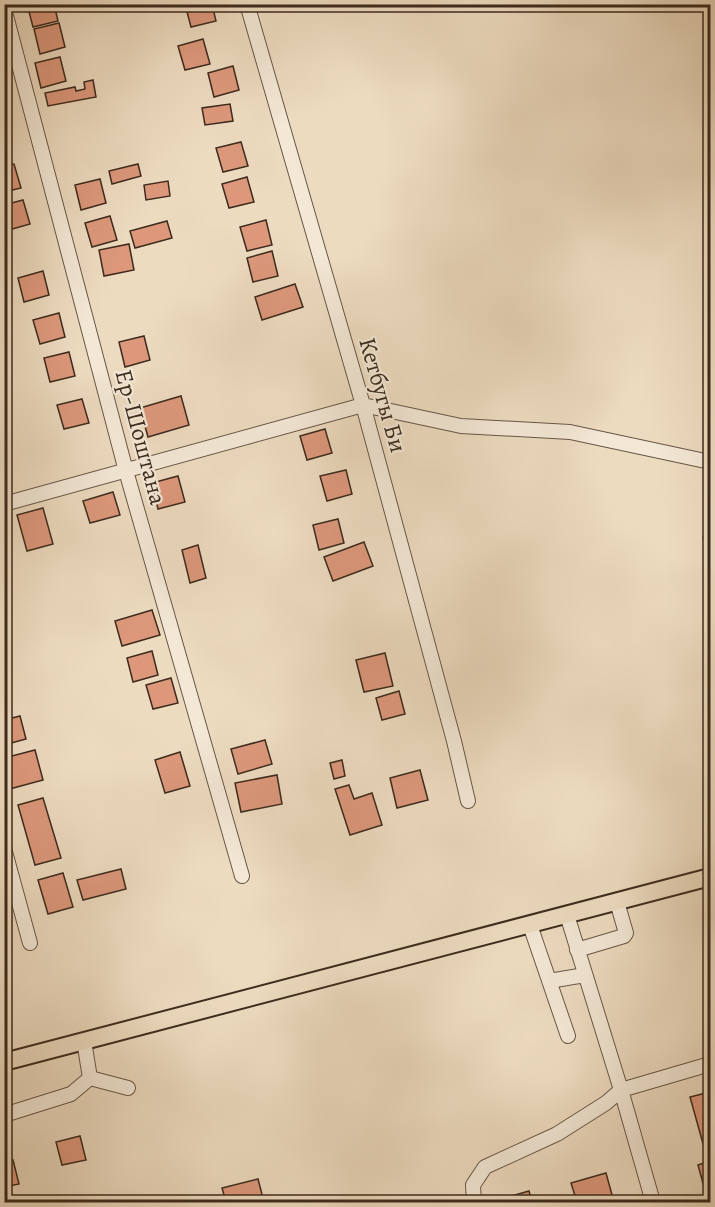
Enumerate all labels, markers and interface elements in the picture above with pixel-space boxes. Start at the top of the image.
street label: Кетбугы Би [351,334,415,456]
street label: Ер-Шоштана [108,366,174,508]

